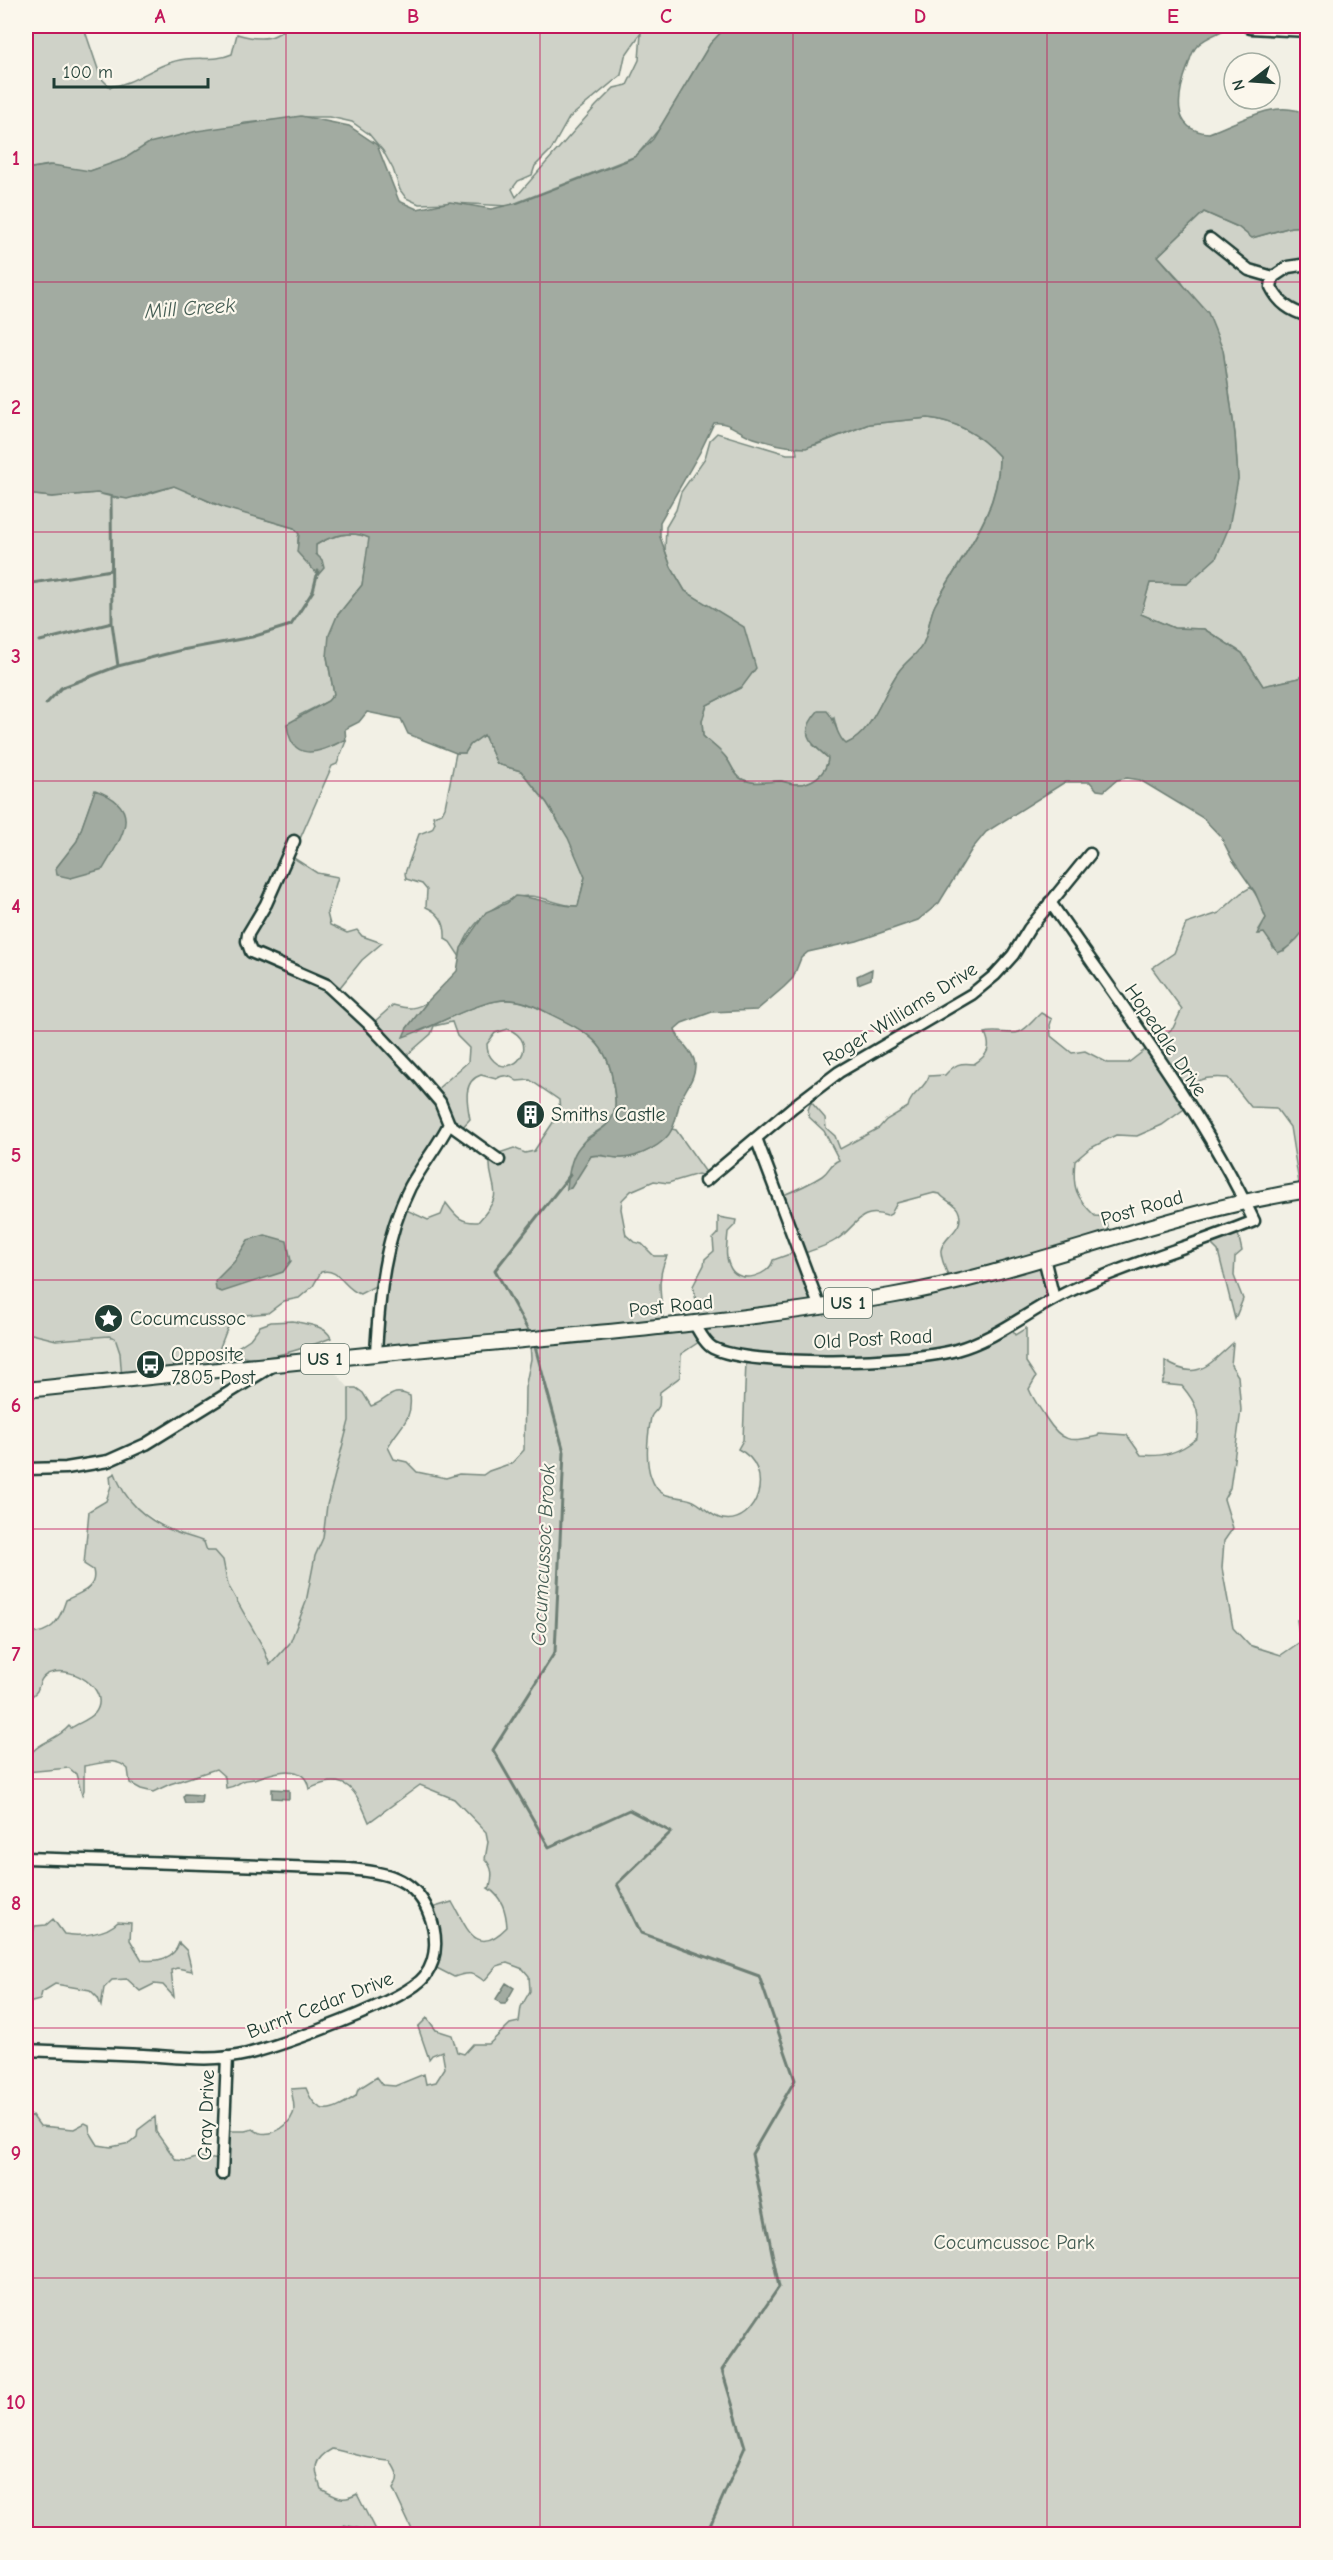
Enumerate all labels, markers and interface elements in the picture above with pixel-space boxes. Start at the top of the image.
text: A [154,5,166,28]
text: B [407,5,419,28]
text: C [660,5,672,28]
text: D [914,5,926,28]
text: E [1167,5,1179,28]
scale bar [54,51,208,89]
north arrow [1222,51,1282,111]
text: 100 m [63,62,113,83]
text: N [1228,77,1249,93]
text: 1 [12,147,20,170]
water label: Mill Creek [143,293,237,323]
text: 2 [11,396,21,419]
text: 3 [11,645,21,668]
text: 4 [11,895,21,918]
street label: Roger Williams Drive [819,957,981,1071]
street label: Hopedale Drive [1120,979,1212,1101]
building icon: Smiths Castle [514,1098,546,1130]
place label: Smiths Castle [551,1103,666,1126]
text: 5 [11,1144,21,1167]
street label: Post Road [1098,1185,1186,1231]
road number: US 1 [824,1288,872,1318]
street label: Post Road [628,1290,714,1322]
place icon: Cocumcussoc [93,1302,125,1334]
place label: Cocumcussoc [130,1307,246,1330]
street label: Old Post Road [813,1324,933,1354]
place label: Opposite 7805 Post [171,1343,256,1389]
road number: US 1 [301,1344,349,1374]
bus stop icon: Opposite 7805 Post [134,1349,166,1381]
text: 6 [11,1394,21,1417]
water label: Cocumcussoc Brook [526,1462,560,1647]
text: 7 [12,1643,21,1666]
text: 8 [11,1892,21,1915]
street label: Burnt Cedar Drive [244,1967,396,2043]
street label: Gray Drive [193,2069,219,2161]
text: 9 [11,2142,21,2165]
park label: Cocumcussoc Park [934,2231,1095,2254]
text: 10 [6,2391,26,2414]

